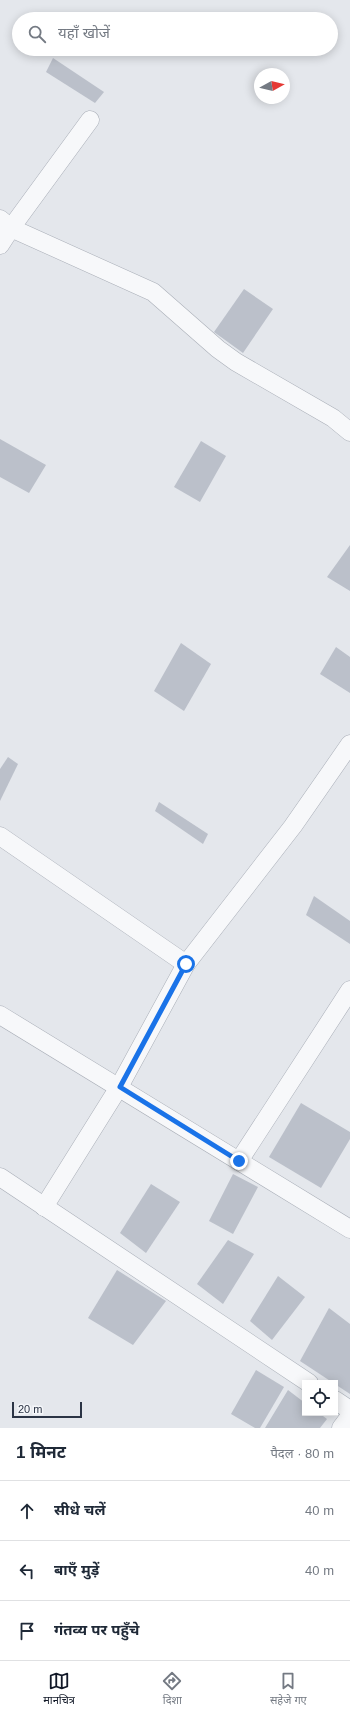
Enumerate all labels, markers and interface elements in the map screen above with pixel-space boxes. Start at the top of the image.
search box [12,12,338,56]
icon: search [26,23,48,45]
text: यहाँ खोजें [58,24,110,41]
north arrow [254,68,290,104]
route start [177,955,195,973]
route end [230,1152,248,1170]
map controls [302,1380,338,1416]
button: locate [302,1380,338,1416]
scale bar [12,1400,82,1419]
text: 20 m [18,1403,42,1415]
text: 1 मिनट [16,1443,66,1462]
text: पैदल · 80 m [270,1446,334,1461]
icon: ahead [16,1500,38,1522]
text: सीधे चलें [54,1501,105,1518]
text: 40 m [305,1503,334,1518]
icon: left [16,1560,38,1582]
text: बाएँ मुड़ें [54,1561,99,1578]
text: 40 m [305,1563,334,1578]
icon: arrive [16,1620,38,1642]
text: गंतव्य पर पहुँचे [54,1621,139,1638]
tab: मानचित्र [43,1670,75,1708]
tab: दिशा [161,1670,183,1708]
tab: सहेजे गए [270,1670,307,1708]

